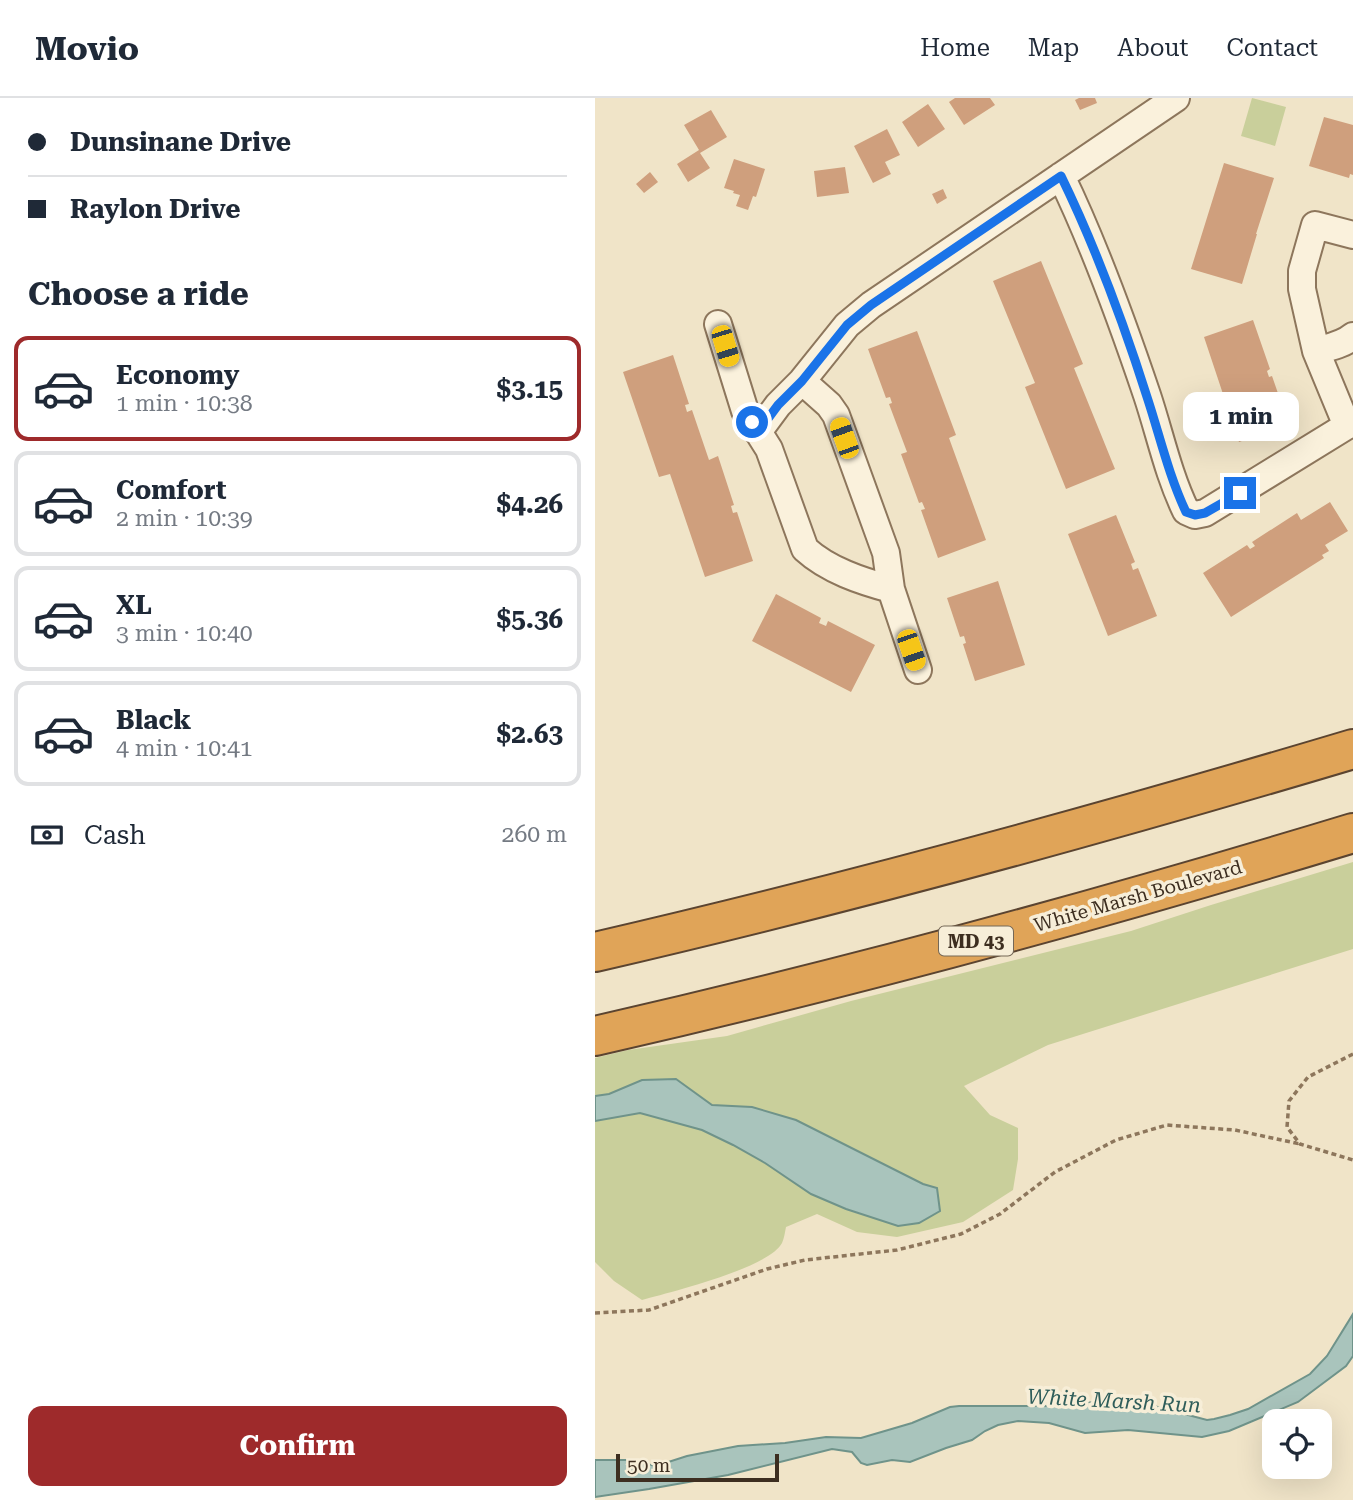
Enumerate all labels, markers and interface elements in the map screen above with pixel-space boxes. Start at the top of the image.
text: Movio [35,29,139,68]
text: Home [920,34,990,62]
text: Map [1028,34,1079,62]
text: About [1117,34,1188,62]
text: Contact [1226,34,1318,62]
text: Dunsinane Drive [70,127,291,157]
text: Raylon Drive [70,194,240,224]
text: Choose a ride [28,275,249,313]
car [709,323,742,369]
icon: car [32,357,95,420]
text: Economy [116,360,239,390]
text: $3.15 [497,374,563,404]
text: 1 min · 10:38 [116,390,253,417]
callout: 1 min [1182,392,1298,440]
text: 1 min [1209,403,1273,430]
route start [736,406,768,438]
car [827,415,862,461]
icon: car [32,472,95,535]
text: Comfort [116,475,226,505]
route end [1224,477,1256,509]
text: $4.26 [497,489,563,519]
text: 2 min · 10:39 [116,505,253,532]
icon: car [32,587,95,650]
text: XL [116,590,152,620]
text: $5.36 [497,604,563,634]
text: 3 min · 10:40 [116,620,253,647]
car [895,627,928,673]
icon: car [32,702,95,765]
text: Black [116,705,191,735]
text: $2.63 [497,719,563,749]
text: 4 min · 10:41 [116,735,253,762]
icon: cash [28,816,66,854]
text: Cash [84,820,146,850]
text: 260 m [502,821,567,848]
street label: White Marsh Boulevard [1031,855,1245,937]
road number: MD 43 [939,926,1013,956]
water label: White Marsh Run [1027,1384,1201,1418]
button: Confirm [28,1406,567,1486]
map controls [1262,1409,1332,1479]
button: locate [1262,1409,1332,1479]
scale bar [616,1451,779,1483]
text: 50 m [627,1454,670,1477]

